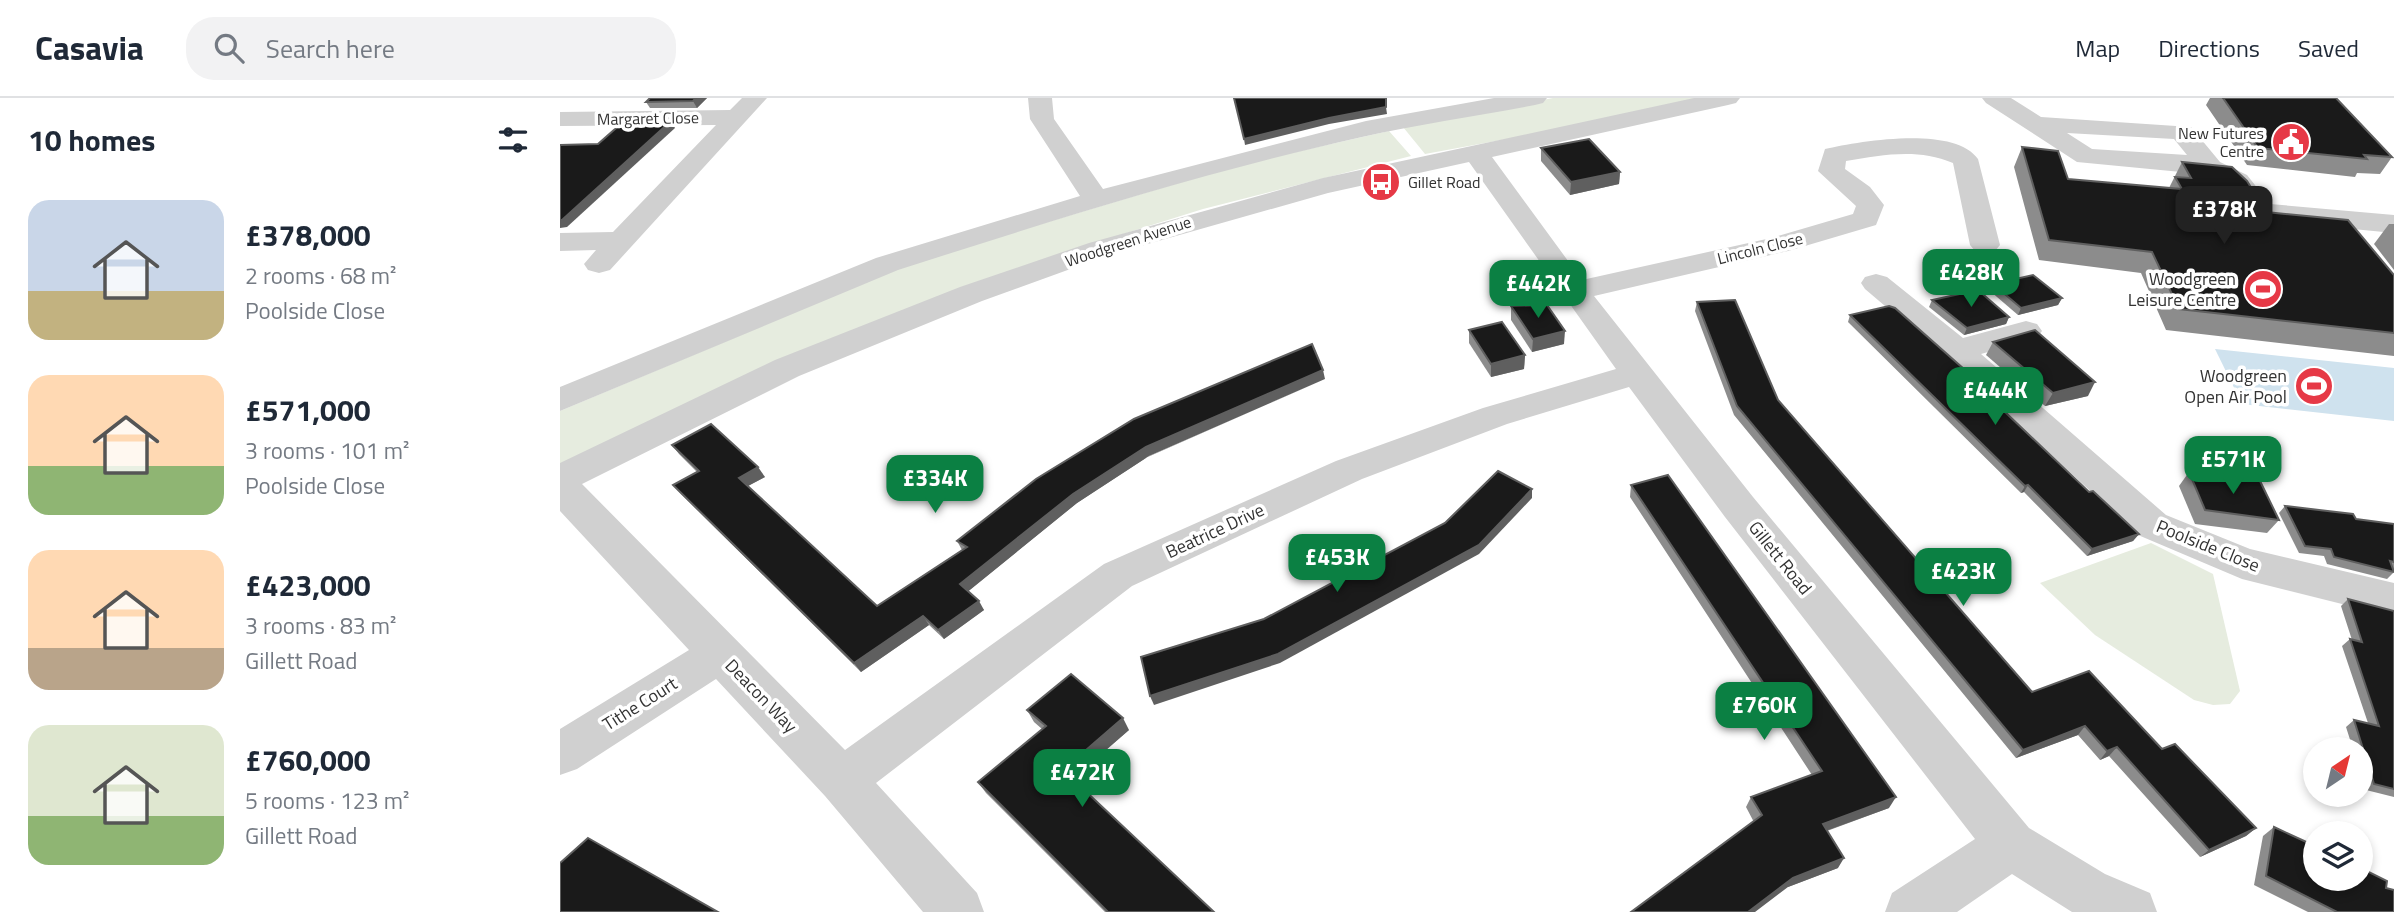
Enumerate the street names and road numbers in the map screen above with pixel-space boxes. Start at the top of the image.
street label: Margaret Close [597,105,699,131]
street label: Woodgreen Avenue [1062,209,1194,273]
street label: Lincoln Close [1715,226,1805,270]
street label: Beatrice Drive [1161,496,1268,565]
street label: Poolside Close [2152,512,2264,579]
street label: Gillett Road [1742,515,1819,600]
street label: Deacon Way [719,653,804,739]
street label: Tithe Court [597,670,683,737]

